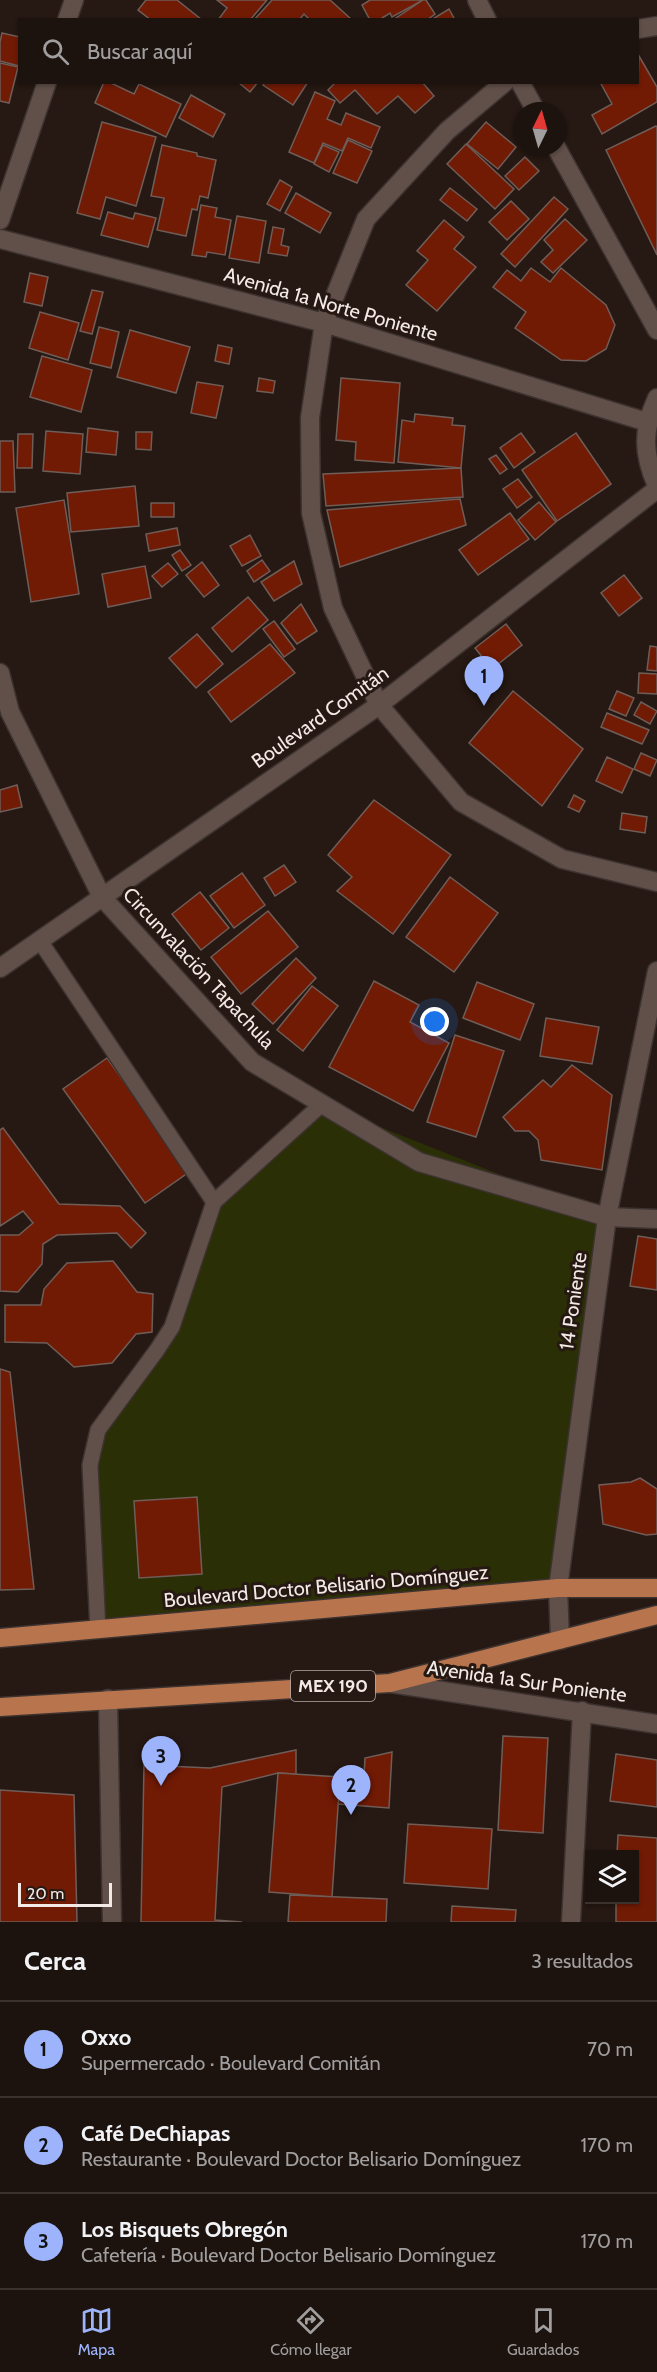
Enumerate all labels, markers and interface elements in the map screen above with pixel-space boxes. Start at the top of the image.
search box [18,18,639,84]
icon: search [39,35,72,68]
text: Buscar aquí [87,38,192,65]
north arrow [513,102,567,156]
street label: Avenida 1a Norte Poniente [221,262,441,346]
pin: 1 [464,656,504,706]
street label: Boulevard Comitán [247,661,393,773]
street label: Circunvalación Tapachula [118,882,280,1054]
your location [420,1007,449,1036]
street label: 14 Poniente [554,1251,592,1351]
street label: Boulevard Doctor Belisario Domínguez [163,1560,489,1612]
street label: Avenida 1a Sur Poniente [426,1655,628,1707]
road number: MEX 190 [291,1671,375,1701]
pin: 3 [142,1736,180,1786]
pin: 2 [332,1766,370,1815]
map controls [585,1850,639,1904]
button: layers [585,1850,639,1904]
scale bar [18,1880,112,1908]
text: 20 m [27,1884,64,1903]
text: Cerca [24,1945,86,1977]
text: 3 resultados [531,1949,633,1973]
text: Oxxo [81,2024,131,2051]
text: 1 [40,2037,47,2061]
text: 70 m [587,2037,633,2061]
text: Supermercado · Boulevard Comitán [81,2051,381,2075]
text: Café DeChiapas [81,2120,230,2147]
text: 2 [38,2133,49,2157]
text: 170 m [581,2133,633,2157]
text: Restaurante · Boulevard Doctor Belisario Domínguez [81,2147,521,2171]
text: Los Bisquets Obregón [81,2216,288,2243]
text: 3 [38,2229,49,2253]
text: 170 m [581,2229,633,2253]
text: Cafetería · Boulevard Doctor Belisario Domínguez [81,2243,496,2267]
tab: Mapa [78,2304,115,2359]
tab: Cómo llegar [270,2304,351,2359]
tab: Guardados [507,2304,579,2359]

